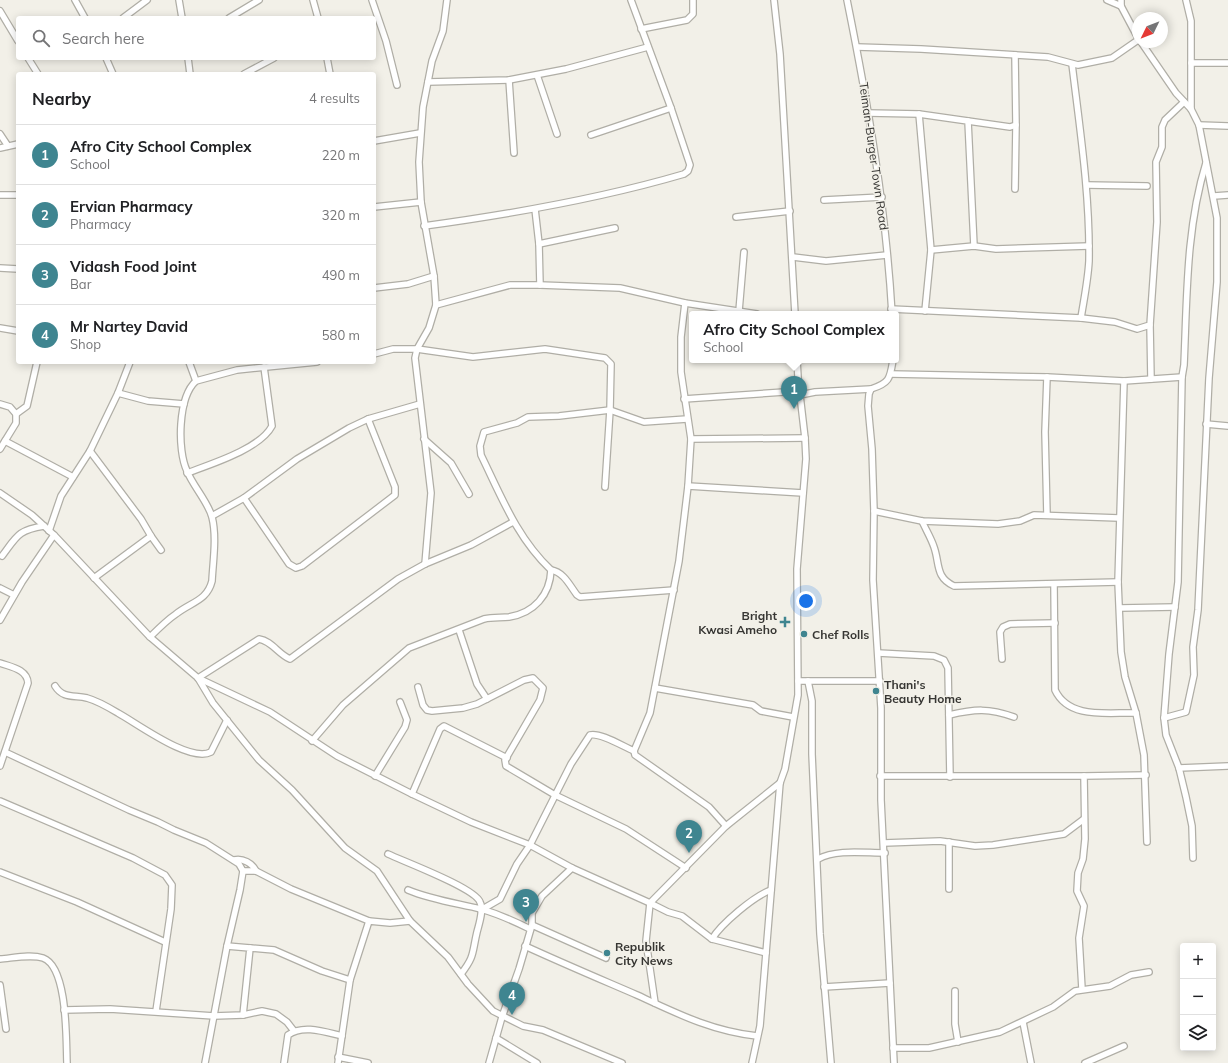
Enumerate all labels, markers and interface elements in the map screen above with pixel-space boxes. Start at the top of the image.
north arrow [1132,12,1168,48]
search box [16,16,376,60]
icon: search [30,27,52,49]
text: Search here [62,29,144,48]
street label: Teiman-Burger Town Road [856,81,892,231]
text: Nearby [32,88,91,109]
text: 4 results [309,90,360,106]
text: Afro City School Complex [70,137,251,156]
text: 1 [41,147,49,163]
text: 220 m [322,147,360,163]
text: School [70,156,110,172]
text: Ervian Pharmacy [70,197,193,216]
text: 2 [41,207,49,223]
text: 320 m [322,207,360,223]
text: Pharmacy [70,216,131,232]
text: Vidash Food Joint [70,257,196,276]
text: 3 [41,267,49,283]
text: 490 m [322,267,360,283]
text: Bar [70,276,91,292]
popup [689,311,899,363]
text: Mr Nartey David [70,317,188,336]
text: Afro City School Complex [703,320,885,339]
text: 4 [41,327,49,343]
text: 580 m [322,327,360,343]
text: Shop [70,336,101,352]
text: School [703,339,743,355]
pin: 1 [781,376,807,409]
your location [796,591,816,611]
place label: Bright Kwasi Ameho [698,608,777,637]
marker: Bright Kwasi Ameho [780,617,790,627]
place label: Chef Rolls [812,627,869,642]
marker: Chef Rolls [799,629,809,639]
place label: Thani's Beauty Home [884,677,962,706]
marker: Thani's Beauty Home [871,686,881,696]
pin: 2 [676,820,702,853]
pin: 3 [513,889,539,922]
place label: Republik City News [615,939,673,968]
map controls [1180,943,1216,1051]
button: + [1180,943,1216,979]
marker: Republik City News [602,948,612,958]
button: − [1180,979,1216,1015]
pin: 4 [499,982,525,1015]
button: layers [1180,1015,1216,1051]

